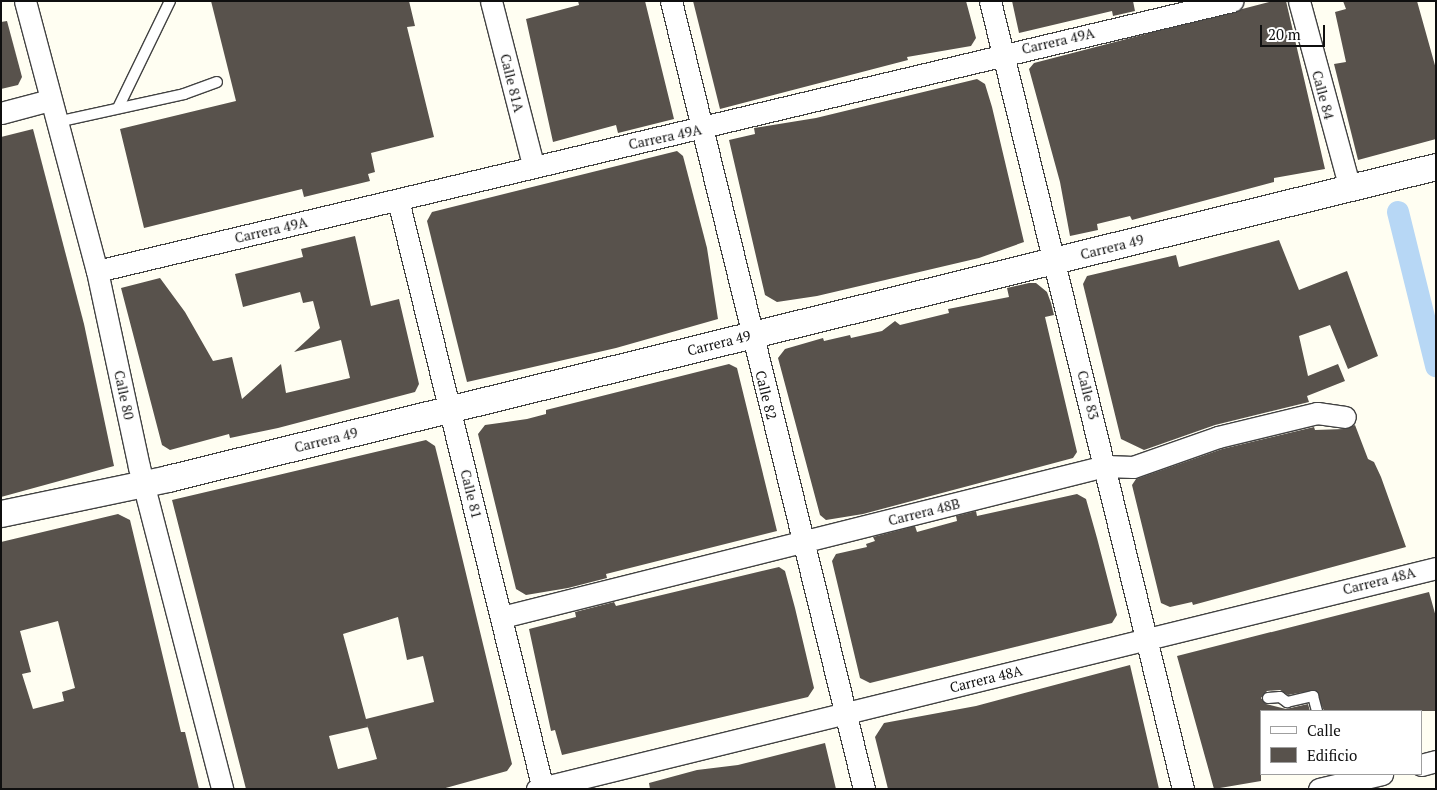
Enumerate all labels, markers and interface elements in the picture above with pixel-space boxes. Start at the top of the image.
scale bar [1262,15,1327,47]
street label: Carrera 49A [1020,24,1096,58]
text: 20 m [1268,24,1301,44]
street label: Calle 81A [497,52,527,114]
street label: Calle 84 [1308,69,1338,121]
street label: Carrera 49A [627,121,703,153]
street label: Carrera 49A [233,213,309,247]
street label: Carrera 49 [1079,231,1145,263]
street label: Carrera 49 [686,327,752,359]
street label: Calle 80 [111,369,137,421]
street label: Calle 82 [752,369,780,421]
street label: Calle 83 [1074,369,1102,421]
street label: Carrera 49 [293,424,359,456]
street label: Calle 81 [457,468,485,520]
street label: Carrera 48B [886,495,962,529]
street label: Carrera 48A [1341,564,1417,598]
street label: Carrera 48A [948,662,1024,696]
legend [1260,710,1422,775]
text: Calle [1307,720,1341,740]
text: Edificio [1307,745,1357,765]

